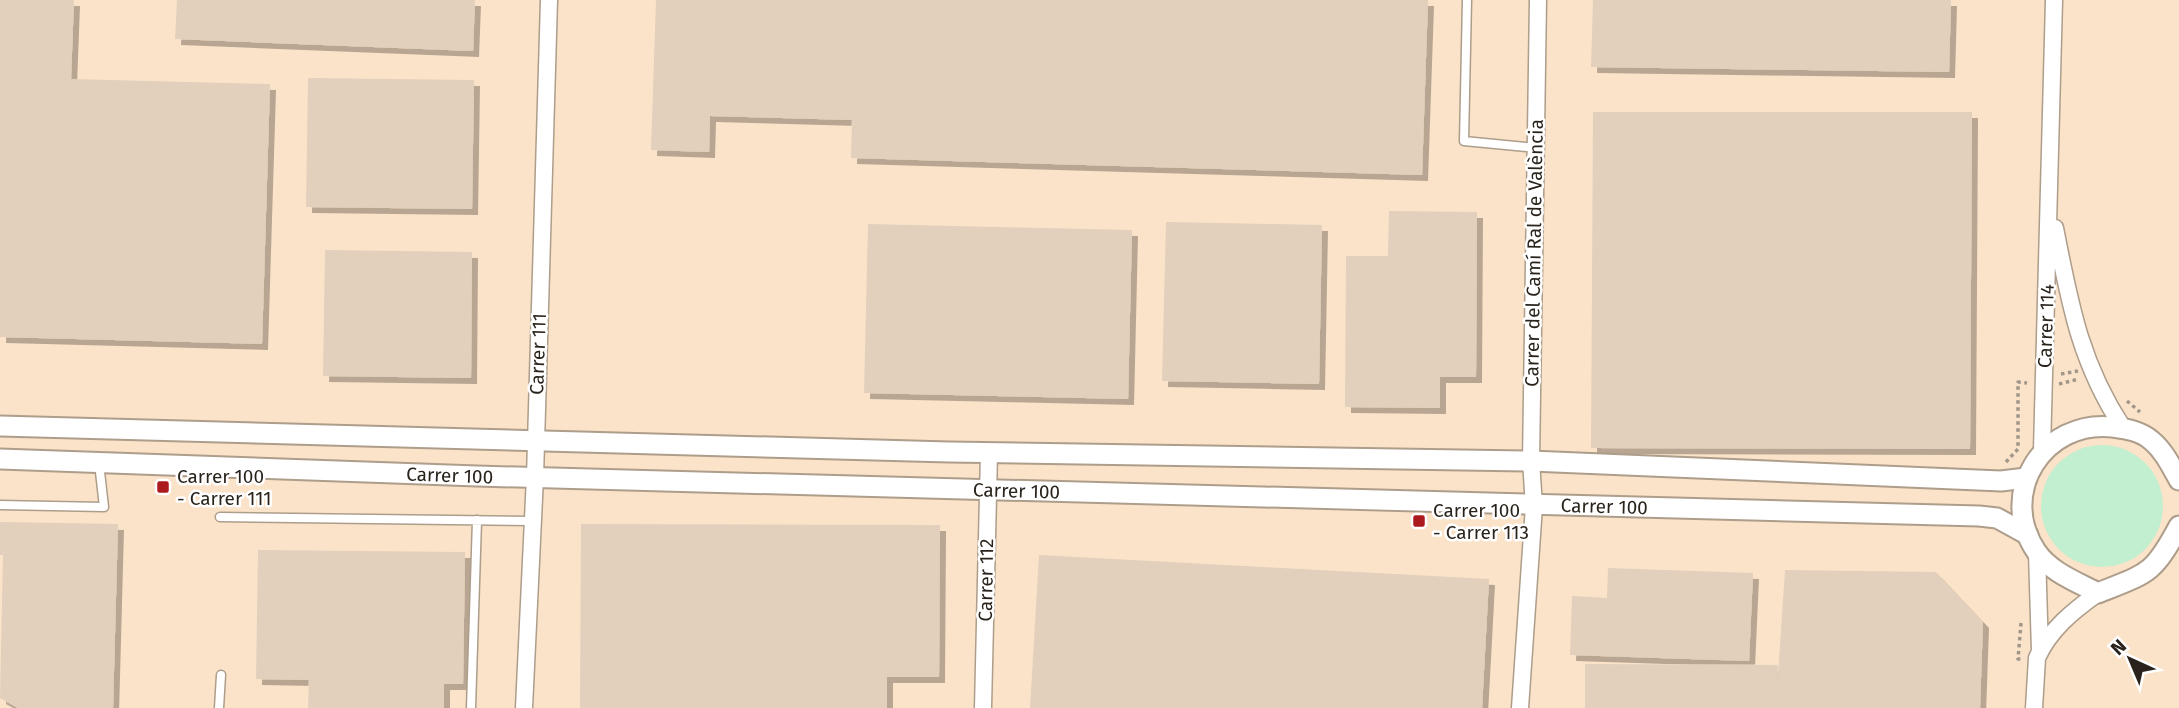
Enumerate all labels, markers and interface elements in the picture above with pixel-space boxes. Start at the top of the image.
street label: Carrer del Camí Ral de València [1520,119,1548,387]
street label: Carrer 114 [2033,284,2059,368]
street label: Carrer 111 [525,313,551,395]
street label: Carrer 100 [406,462,494,488]
place label: Carrer 100 - Carrer 111 [177,465,271,510]
street label: Carrer 100 [973,478,1060,503]
marker: Carrer 100 - Carrer 111 [155,479,171,495]
street label: Carrer 100 [1560,493,1648,519]
place label: Carrer 100 - Carrer 113 [1433,499,1529,544]
marker: Carrer 100 - Carrer 113 [1411,513,1427,529]
street label: Carrer 112 [974,538,998,622]
north arrow [2095,624,2165,694]
text: N [2106,634,2131,660]

